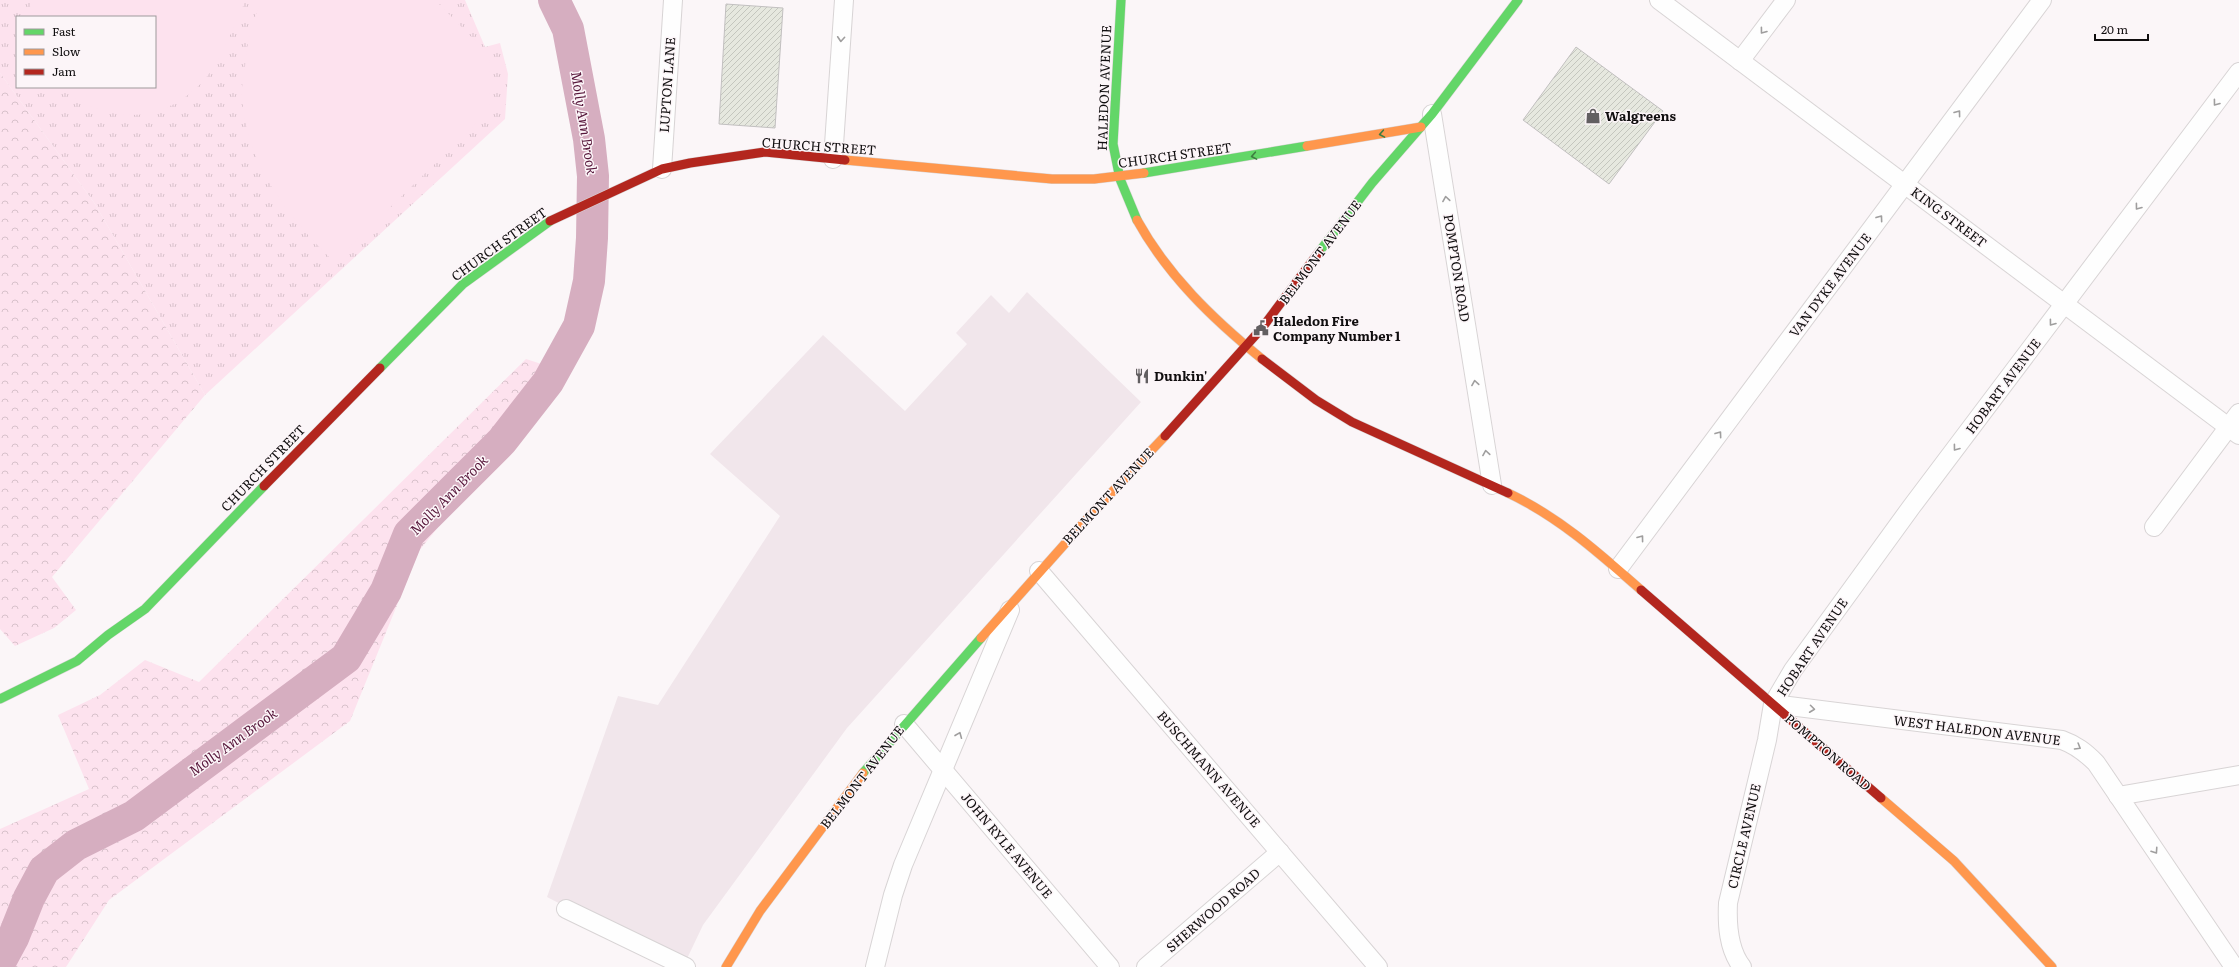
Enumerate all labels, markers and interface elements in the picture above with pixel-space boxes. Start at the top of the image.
legend [16,16,156,88]
scale bar [2095,16,2148,42]
text: 20 m [2101,20,2128,38]
text: Fast [52,22,76,40]
street label: HALEDON AVENUE [1092,25,1115,151]
one-way arrow [1761,26,1768,33]
one-way arrow [837,36,846,42]
street label: LUPTON LANE [654,37,679,133]
text: Slow [52,42,81,60]
text: Jam [52,62,77,80]
water label: Molly Ann Brook [567,70,603,176]
one-way arrow [2213,99,2221,106]
place label: Walgreens [1605,106,1676,125]
shop icon: Walgreens [1584,107,1602,125]
one-way arrow [1953,111,1960,118]
one-way arrow [1379,129,1385,138]
street label: CHURCH STREET [761,132,877,159]
street label: CHURCH STREET [1117,137,1233,172]
one-way arrow [1251,151,1257,160]
street label: KING STREET [1907,182,1991,252]
street label: BELMONT AVENUE [1274,196,1365,308]
one-way arrow [1442,196,1450,203]
street label: CHURCH STREET [447,202,551,285]
one-way arrow [2136,203,2143,210]
street label: POMPTON ROAD [1440,213,1475,323]
one-way arrow [1875,215,1882,222]
street label: VAN DYKE AVENUE [1784,229,1875,341]
place label: Haledon Fire Company Number 1 [1273,311,1401,345]
one-way arrow [2050,318,2057,325]
public building icon: Haledon Fire Company Number 1 [1252,319,1270,337]
street label: HOBART AVENUE [1960,334,2045,437]
place label: Dunkin' [1154,366,1207,385]
restaurant icon: Dunkin' [1133,367,1151,385]
one-way arrow [1471,380,1480,386]
street label: CHURCH STREET [216,420,309,515]
one-way arrow [1714,431,1722,438]
street label: BELMONT AVENUE [1058,443,1158,548]
one-way arrow [1954,444,1961,451]
water label: Molly Ann Brook [405,450,492,539]
one-way arrow [1482,450,1491,457]
one-way arrow [1636,536,1643,543]
street label: HOBART AVENUE [1772,594,1852,700]
water label: Molly Ann Brook [184,702,281,780]
one-way arrow [1809,704,1815,713]
street label: BUSCHMANN AVENUE [1153,706,1265,831]
street label: POMPTON ROAD [1781,709,1876,795]
street label: WEST HALEDON AVENUE [1892,710,2062,749]
street label: BELMONT AVENUE [815,721,908,832]
one-way arrow [954,731,962,738]
one-way arrow [2074,743,2081,750]
street label: CIRCLE AVENUE [1722,781,1765,890]
street label: JOHN RYLE AVENUE [957,787,1058,902]
one-way arrow [2150,847,2158,854]
street label: SHERWOOD ROAD [1161,863,1264,956]

